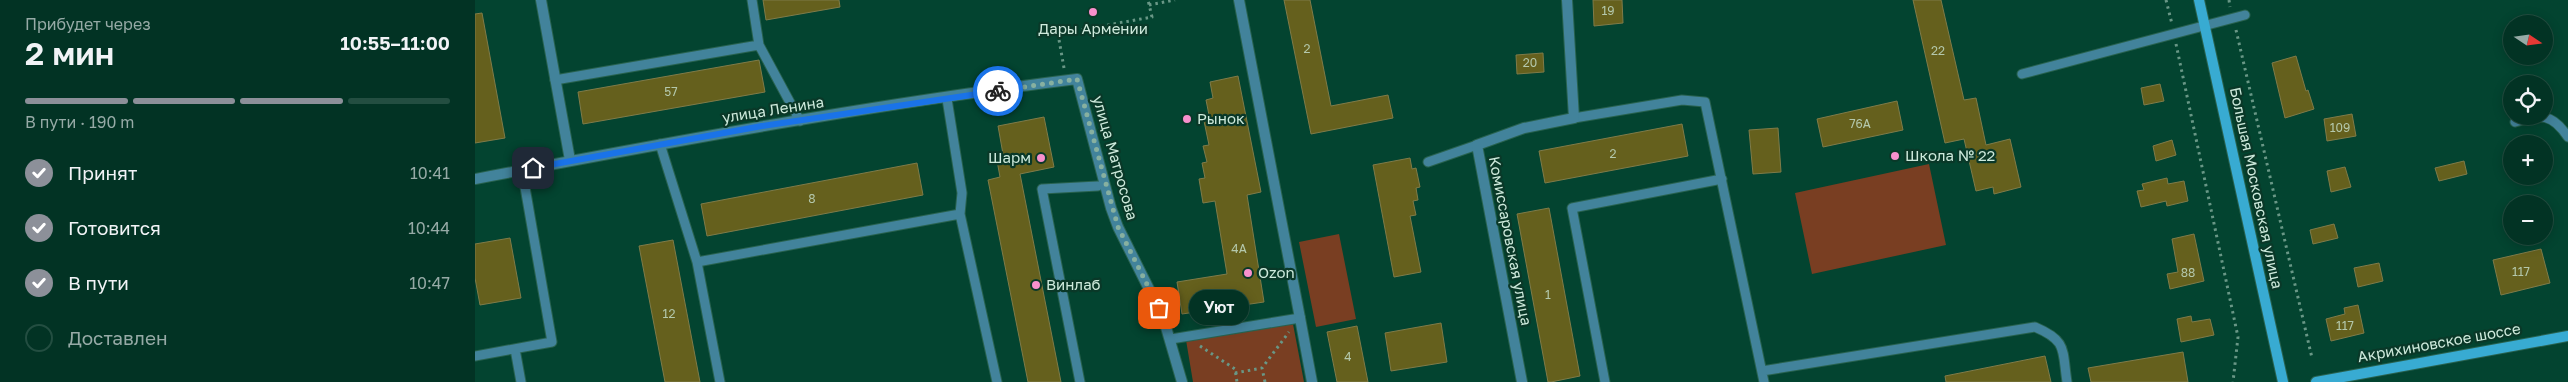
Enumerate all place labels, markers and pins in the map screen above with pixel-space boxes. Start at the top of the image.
marker: Дары Армении [1087,6,1099,18]
place label: Дары Армении [1038,19,1148,37]
place label: Рынок [1197,109,1245,127]
marker: Рынок [1181,113,1193,125]
place label: Школа № 22 [1905,146,1995,164]
pin [512,147,554,189]
place label: Шарм [988,148,1031,166]
marker: Школа № 22 [1889,150,1901,162]
marker: Шарм [1035,152,1047,164]
place label: Ozon [1258,263,1295,281]
marker: Ozon [1242,267,1254,279]
place label: Винлаб [1046,275,1101,293]
marker: Винлаб [1030,279,1042,291]
pin [1138,287,1180,329]
callout: Уют [1189,290,1249,326]

